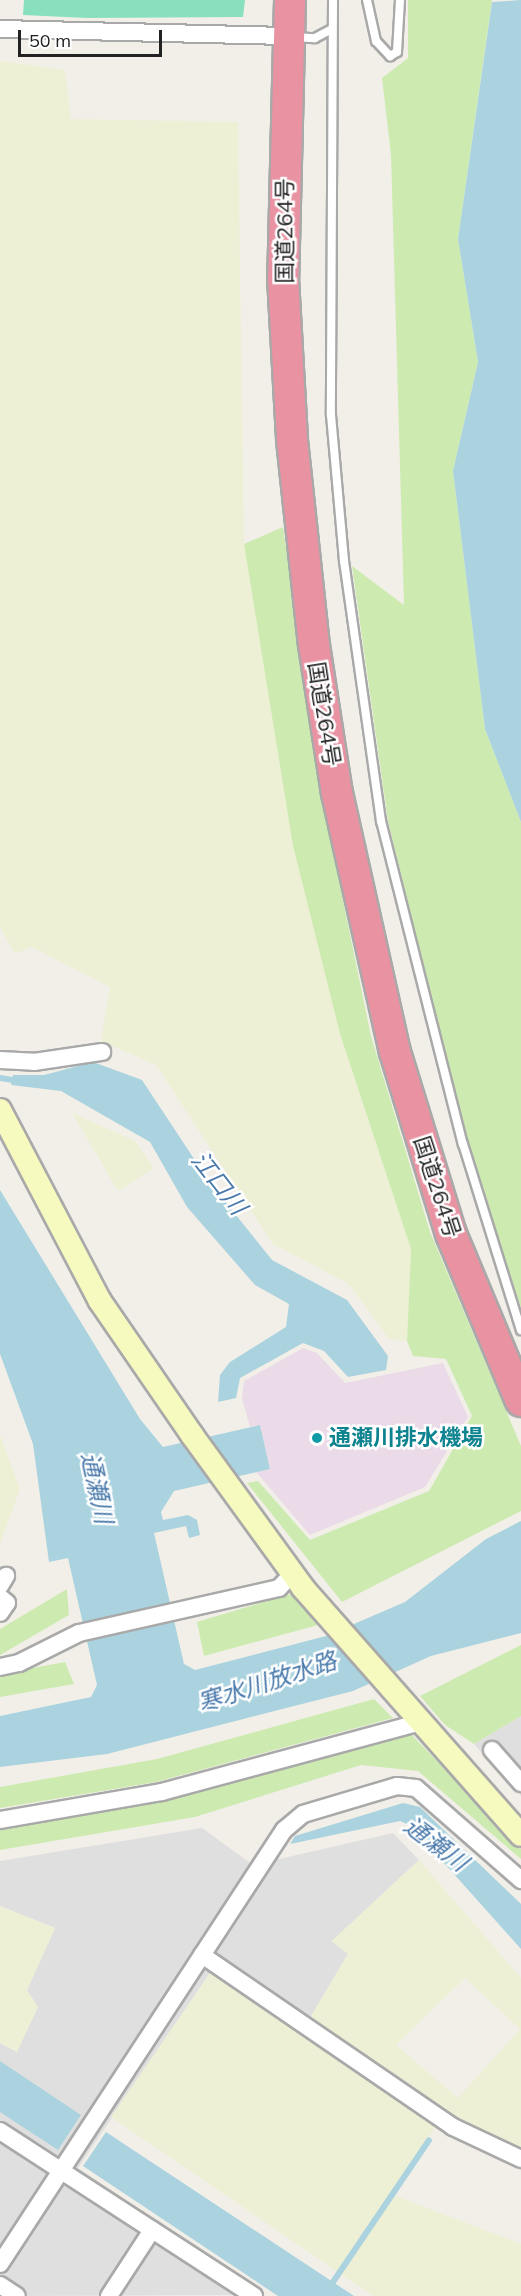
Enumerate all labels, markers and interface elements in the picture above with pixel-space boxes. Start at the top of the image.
scale bar [21,18,165,56]
text: 50 m [29,29,71,52]
street label: 国道264号 [272,178,298,284]
street label: 国道264号 [303,660,345,768]
street label: 国道264号 [408,1133,466,1241]
water label: 江口川 [185,1146,253,1220]
place label: 通瀬川排水機場 [329,1425,483,1451]
marker: 通瀬川排水機場 [310,1431,324,1445]
water label: 通瀬川 [75,1450,119,1526]
water label: 寒水川放水路 [194,1646,340,1718]
water label: 通瀬川 [399,1811,473,1877]

